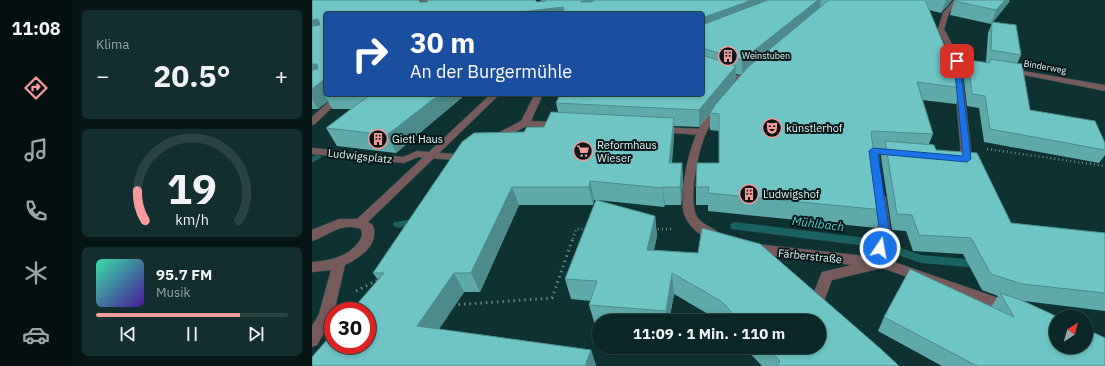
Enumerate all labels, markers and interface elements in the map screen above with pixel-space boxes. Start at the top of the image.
text: 11:08 [11,17,61,40]
text: 30 m [410,24,475,61]
icon: right [344,28,396,80]
text: Klima [96,36,129,53]
pin [940,44,974,78]
building icon: Weinstuben [717,45,739,67]
place label: Weinstuben [742,50,790,61]
icon: arrive [946,50,968,72]
text: 20.5° [153,56,231,95]
street label: Binderweg [1023,57,1068,76]
text: An der Burgermühle [410,60,572,83]
text: − [96,61,109,90]
text: + [275,61,288,90]
icon: directions [22,74,50,102]
theatre icon: künstlerhof [761,117,783,139]
place label: künstlerhof [786,121,843,135]
building icon: Gietl Haus [367,128,389,150]
place label: Gietl Haus [392,132,443,146]
icon: music [22,136,50,164]
place label: Reformhaus Wieser [597,138,657,165]
supermarket icon: Reformhaus Wieser [572,140,594,162]
street label: Ludwigsplatz [327,146,393,166]
text: 19 [167,161,217,215]
building icon: Ludwigshof [738,183,760,205]
place label: Ludwigshof [763,187,820,201]
icon: phone [22,197,50,225]
text: km/h [175,210,209,229]
water label: Mühlbach [791,213,845,234]
position arrow [859,227,901,269]
street label: Färberstraße [777,246,843,266]
icon: climate [22,259,50,287]
text: 95.7 FM [156,265,212,284]
text: Musik [156,284,190,301]
speed limit sign: 30 [324,302,376,354]
north arrow [1049,310,1093,354]
map controls [1049,310,1093,354]
icon: car [22,321,50,349]
icon: previous [117,323,139,345]
icon: pause [181,323,203,345]
icon: next [245,323,267,345]
text: 11:09 · 1 Min. · 110 m [633,324,785,343]

